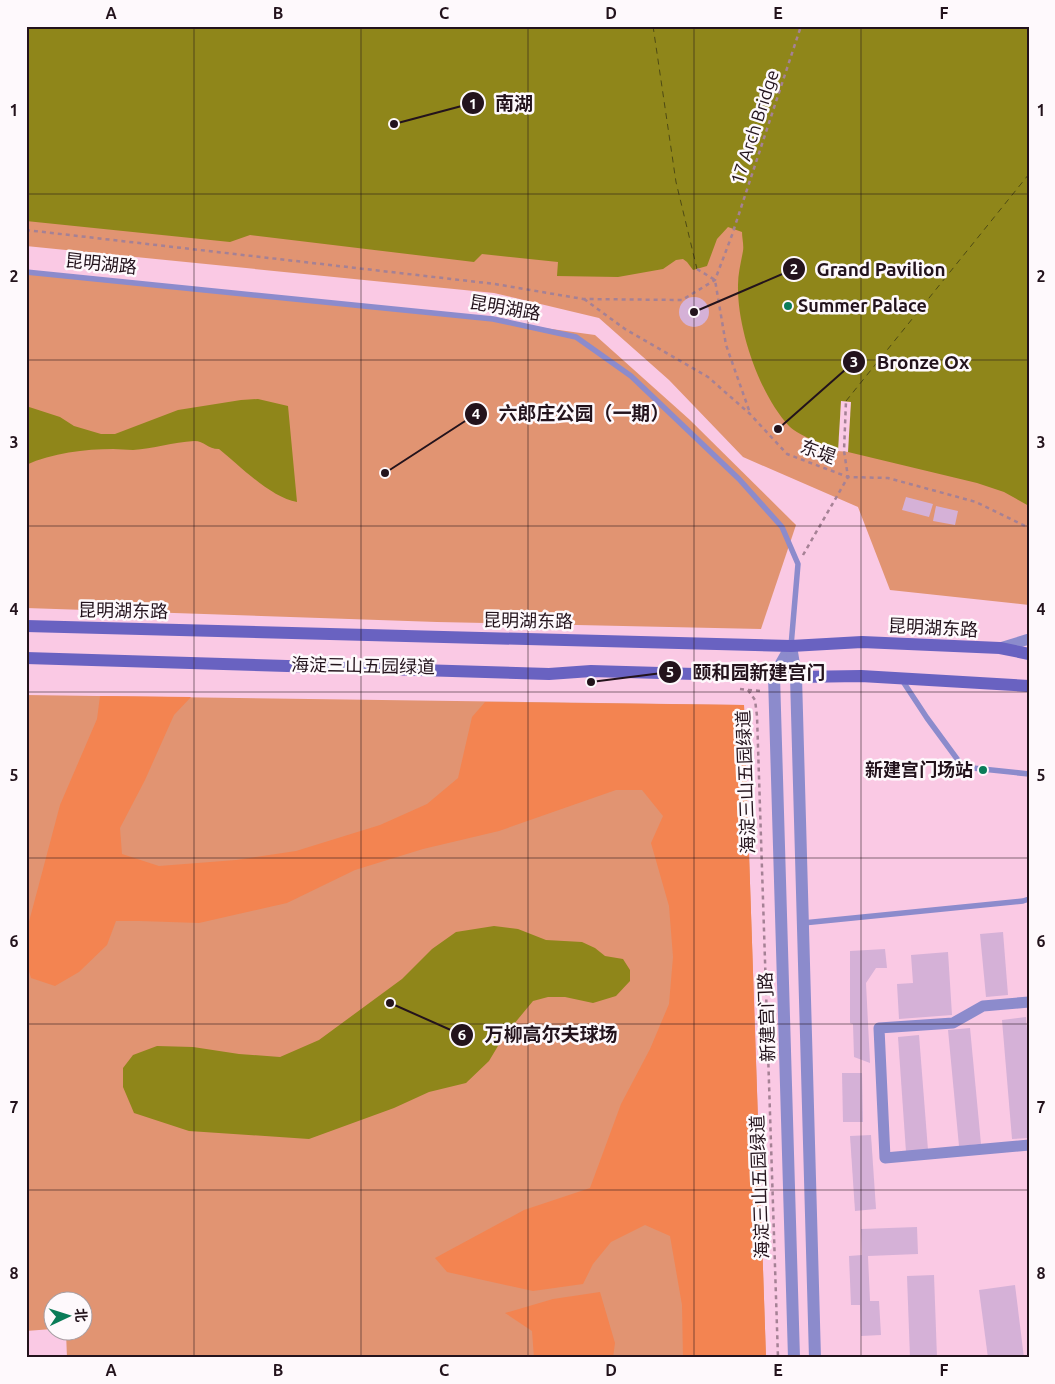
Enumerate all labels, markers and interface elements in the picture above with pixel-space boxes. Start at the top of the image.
text: A [105,4,117,22]
text: B [273,4,283,22]
text: C [439,4,449,22]
text: D [605,4,617,22]
text: E [773,4,783,22]
text: F [940,4,949,22]
street label: 17 Arch Bridge [726,67,782,186]
callout: 南湖 [460,86,543,120]
text: 南湖 [495,92,533,114]
text: 1 [469,95,477,112]
text: 1 [9,101,19,119]
text: 1 [1036,101,1046,119]
street label: 昆明湖路 [64,249,138,277]
callout: Grand Pavilion [781,252,955,286]
text: Grand Pavilion [817,258,946,280]
text: 2 [790,260,798,277]
text: 2 [9,267,19,285]
text: 2 [1036,267,1046,285]
street label: 昆明湖路 [468,291,542,323]
place label: Summer Palace [798,295,927,315]
marker: Summer Palace [782,300,794,312]
callout: Bronze Ox [842,345,980,379]
text: Bronze Ox [877,351,970,373]
text: 3 [850,353,858,370]
callout: 六郎庄公园（一期） [463,397,679,431]
text: 六郎庄公园（一期） [498,402,670,424]
text: 4 [472,405,480,422]
text: 3 [9,433,19,451]
text: 3 [1036,433,1046,451]
street label: 东堤 [798,436,839,467]
street label: 昆明湖东路 [78,599,168,621]
text: 4 [9,600,19,618]
text: 4 [1036,600,1046,618]
street label: 昆明湖东路 [483,609,573,631]
street label: 昆明湖东路 [888,615,979,639]
street label: 海淀三山五园绿道 [291,654,435,676]
callout: 颐和园新建宫门 [657,655,835,689]
text: 颐和园新建宫门 [692,661,826,683]
text: 5 [666,663,674,680]
street label: 海淀三山五园绿道 [732,710,758,854]
place label: 新建宫门场站 [865,759,973,779]
marker: 新建宫门场站 [977,764,989,776]
text: 5 [9,766,19,784]
text: 5 [1036,766,1046,784]
text: 6 [9,932,19,950]
text: 6 [1036,932,1046,950]
street label: 新建宫门路 [754,972,778,1062]
callout: 万柳高尔夫球场 [450,1018,628,1052]
text: 万柳高尔夫球场 [484,1023,618,1045]
text: 6 [458,1026,466,1043]
text: 7 [9,1098,19,1116]
text: 7 [1036,1098,1046,1116]
street label: 海淀三山五园绿道 [746,1115,772,1259]
text: 8 [9,1264,19,1282]
text: 8 [1036,1264,1046,1282]
north arrow [42,1292,92,1342]
text: 北 [72,1308,89,1323]
text: A [105,1361,117,1379]
text: B [273,1361,283,1379]
text: C [439,1361,449,1379]
text: D [605,1361,617,1379]
text: E [773,1361,783,1379]
text: F [940,1361,949,1379]

